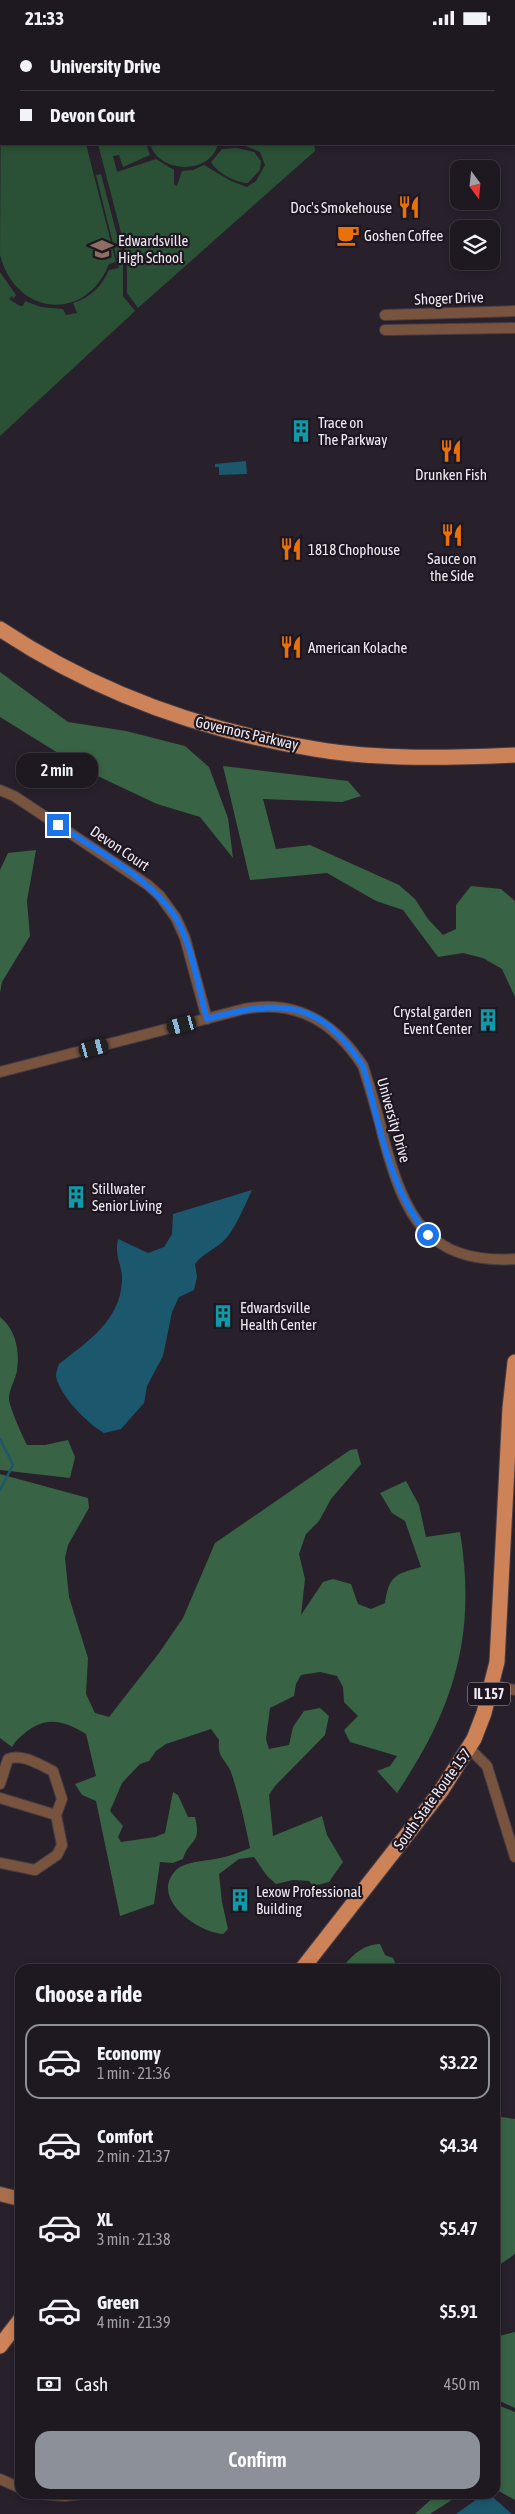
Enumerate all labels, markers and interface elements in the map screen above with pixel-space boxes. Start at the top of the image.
text: 21:33 [25,7,64,29]
text: University Drive [50,55,161,77]
text: Devon Court [50,104,135,126]
north arrow [450,160,500,210]
map controls [450,160,500,270]
restaurant icon: Doc's Smokehouse [396,194,422,220]
place label: Doc's Smokehouse [290,199,392,216]
button: layers [450,220,500,270]
cafe icon: Goshen Coffee [335,222,361,248]
place label: Goshen Coffee [364,227,443,244]
place label: Edwardsville High School [118,232,189,266]
school or university icon: Edwardsville High School [89,236,115,262]
street label: Shoger Drive [414,288,484,308]
place label: Trace on The Parkway [318,414,387,448]
building icon: Trace on The Parkway [288,418,314,444]
restaurant icon: Drunken Fish [438,438,464,464]
place label: Drunken Fish [415,466,487,483]
restaurant icon: Sauce on the Side [439,522,465,548]
restaurant icon: 1818 Chophouse [278,536,304,562]
place label: 1818 Chophouse [308,541,400,558]
place label: Sauce on the Side [427,550,477,584]
restaurant icon: American Kolache [278,634,304,660]
place label: American Kolache [308,639,408,656]
street label: Governors Parkway [194,713,300,753]
callout: 2 min [17,753,99,787]
text: 2 min [41,761,73,779]
route end [47,814,69,836]
street label: Devon Court [87,822,153,874]
place label: Crystal garden Event Center [393,1003,473,1037]
building icon: Crystal garden Event Center [475,1007,501,1033]
car [165,1014,198,1036]
car [77,1037,110,1059]
street label: University Drive [374,1076,414,1164]
place label: Stillwater Senior Living [92,1180,163,1214]
building icon: Stillwater Senior Living [63,1184,89,1210]
route start [417,1224,439,1246]
place label: Edwardsville Health Center [240,1299,317,1333]
building icon: Edwardsville Health Center [210,1303,236,1329]
road number: IL 157 [468,1683,510,1705]
street label: South State Route 157 [390,1745,474,1853]
place label: Lexow Professional Building [256,1883,361,1917]
building icon: Lexow Professional Building [227,1887,253,1913]
text: Choose a ride [35,1981,142,2007]
icon: car [37,2039,82,2084]
text: Economy [97,2042,161,2064]
text: $3.22 [440,2051,478,2073]
text: 1 min · 21:36 [97,2064,170,2082]
icon: car [37,2122,82,2167]
text: Comfort [97,2125,153,2147]
text: $4.34 [440,2134,478,2156]
text: 2 min · 21:37 [97,2147,170,2165]
icon: car [37,2205,82,2250]
text: XL [97,2208,113,2230]
text: $5.47 [440,2217,478,2239]
text: 3 min · 21:38 [97,2230,170,2248]
icon: car [37,2288,82,2333]
text: Green [97,2291,139,2313]
text: $5.91 [440,2300,478,2322]
text: 4 min · 21:39 [97,2313,170,2331]
icon: cash [35,2370,63,2398]
text: Cash [75,2373,108,2395]
text: 450 m [444,2375,480,2393]
button: Confirm [35,2431,480,2489]

